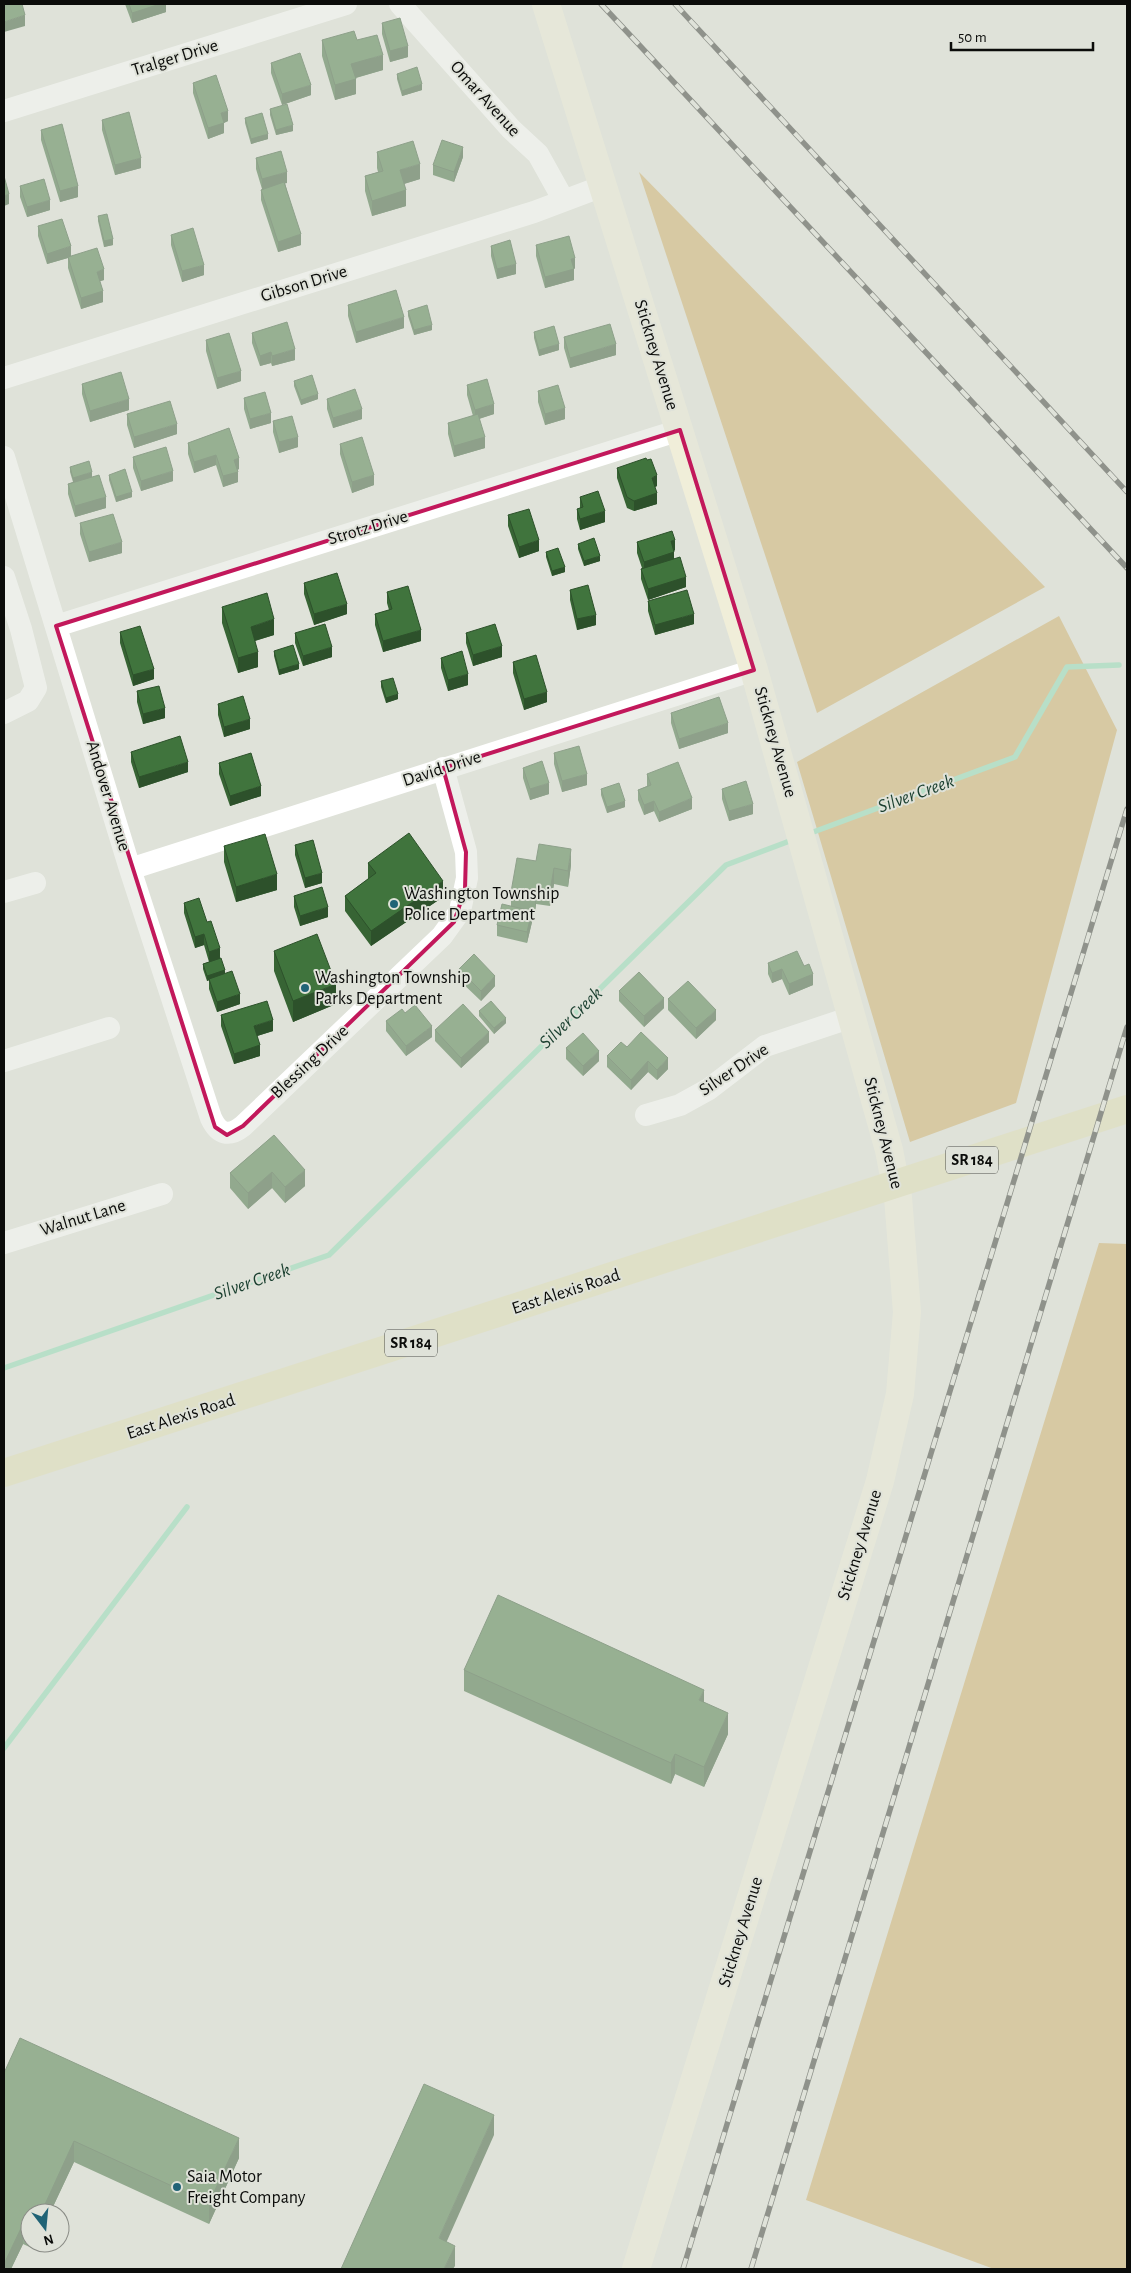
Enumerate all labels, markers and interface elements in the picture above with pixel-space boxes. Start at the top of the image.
scale bar [951,20,1094,52]
text: 50 m [958,30,987,45]
street label: Tralger Drive [130,36,220,80]
street label: Omar Avenue [446,58,524,140]
street label: Gibson Drive [259,262,349,306]
street label: Stickney Avenue [631,298,681,412]
street label: Strotz Drive [326,507,410,549]
street label: Stickney Avenue [751,685,799,799]
street label: Andover Avenue [83,739,133,853]
street label: David Drive [401,748,483,790]
water label: Silver Creek [875,771,957,817]
place label: Washington Township Police Department [404,885,559,924]
marker: Washington Township Police Department [388,898,400,910]
place label: Washington Township Parks Department [315,969,470,1008]
marker: Washington Township Parks Department [299,982,311,994]
water label: Silver Creek [536,983,606,1052]
street label: Blessing Drive [268,1022,352,1102]
street label: Silver Drive [696,1040,772,1100]
street label: Stickney Avenue [860,1075,906,1191]
road number: SR 184 [946,1146,998,1174]
street label: Walnut Lane [38,1196,128,1240]
water label: Silver Creek [211,1260,293,1304]
street label: East Alexis Road [510,1266,622,1318]
road number: SR 184 [385,1330,437,1356]
street label: East Alexis Road [125,1391,237,1443]
street label: Stickney Avenue [835,1488,885,1602]
street label: Stickney Avenue [716,1875,766,1989]
place label: Saia Motor Freight Company [187,2168,306,2207]
marker: Saia Motor Freight Company [171,2181,183,2193]
north arrow [20,2203,70,2253]
text: N [42,2231,55,2248]

